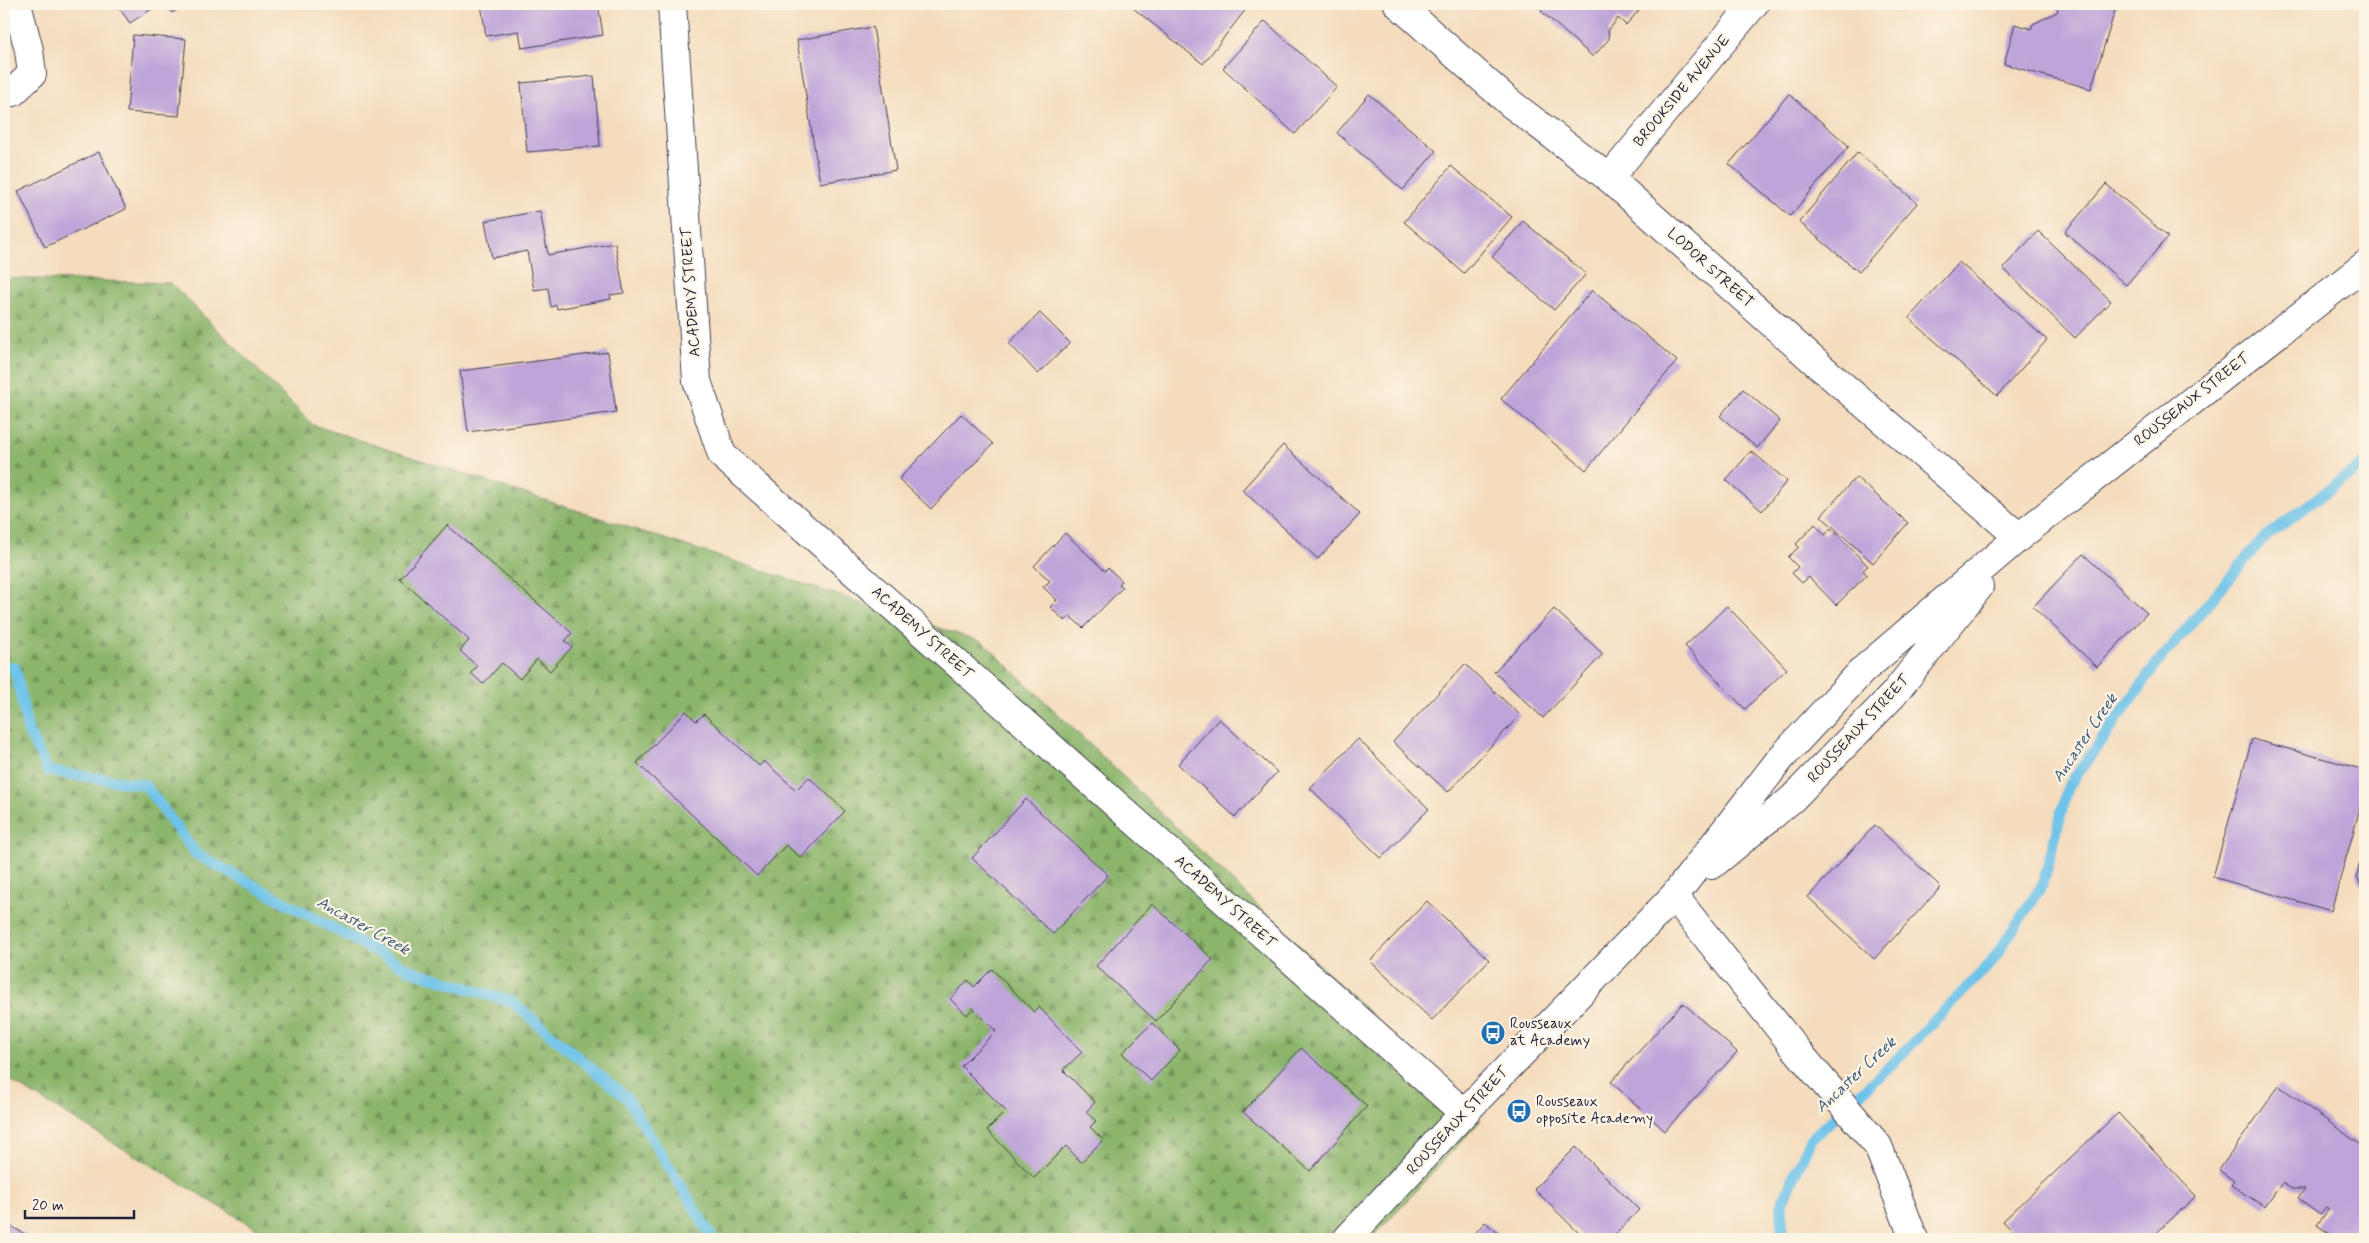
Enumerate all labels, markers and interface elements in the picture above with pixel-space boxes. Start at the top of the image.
street label: BROOKSIDE AVENUE [1629,30,1735,151]
street label: LODOR STREET [1662,224,1758,312]
street label: ACADEMY STREET [676,226,706,358]
street label: ROUSSEAUX STREET [2130,348,2254,451]
street label: ACADEMY STREET [867,582,978,685]
street label: ROUSSEAUX STREET [1804,670,1915,787]
water label: Ancaster Creek [2048,689,2123,786]
street label: ACADEMY STREET [1170,851,1281,954]
water label: Ancaster Creek [313,892,414,961]
place label: Rousseaux at Academy [1510,1014,1590,1051]
bus stop icon: Rousseaux at Academy [1480,1020,1506,1046]
water label: Ancaster Creek [1811,1032,1901,1118]
street label: ROUSSEAUX STREET [1403,1062,1514,1179]
place label: Rousseaux opposite Academy [1536,1092,1653,1129]
bus stop icon: Rousseaux opposite Academy [1506,1098,1532,1124]
scale bar [25,1188,134,1220]
text: 20 m [32,1196,64,1216]

